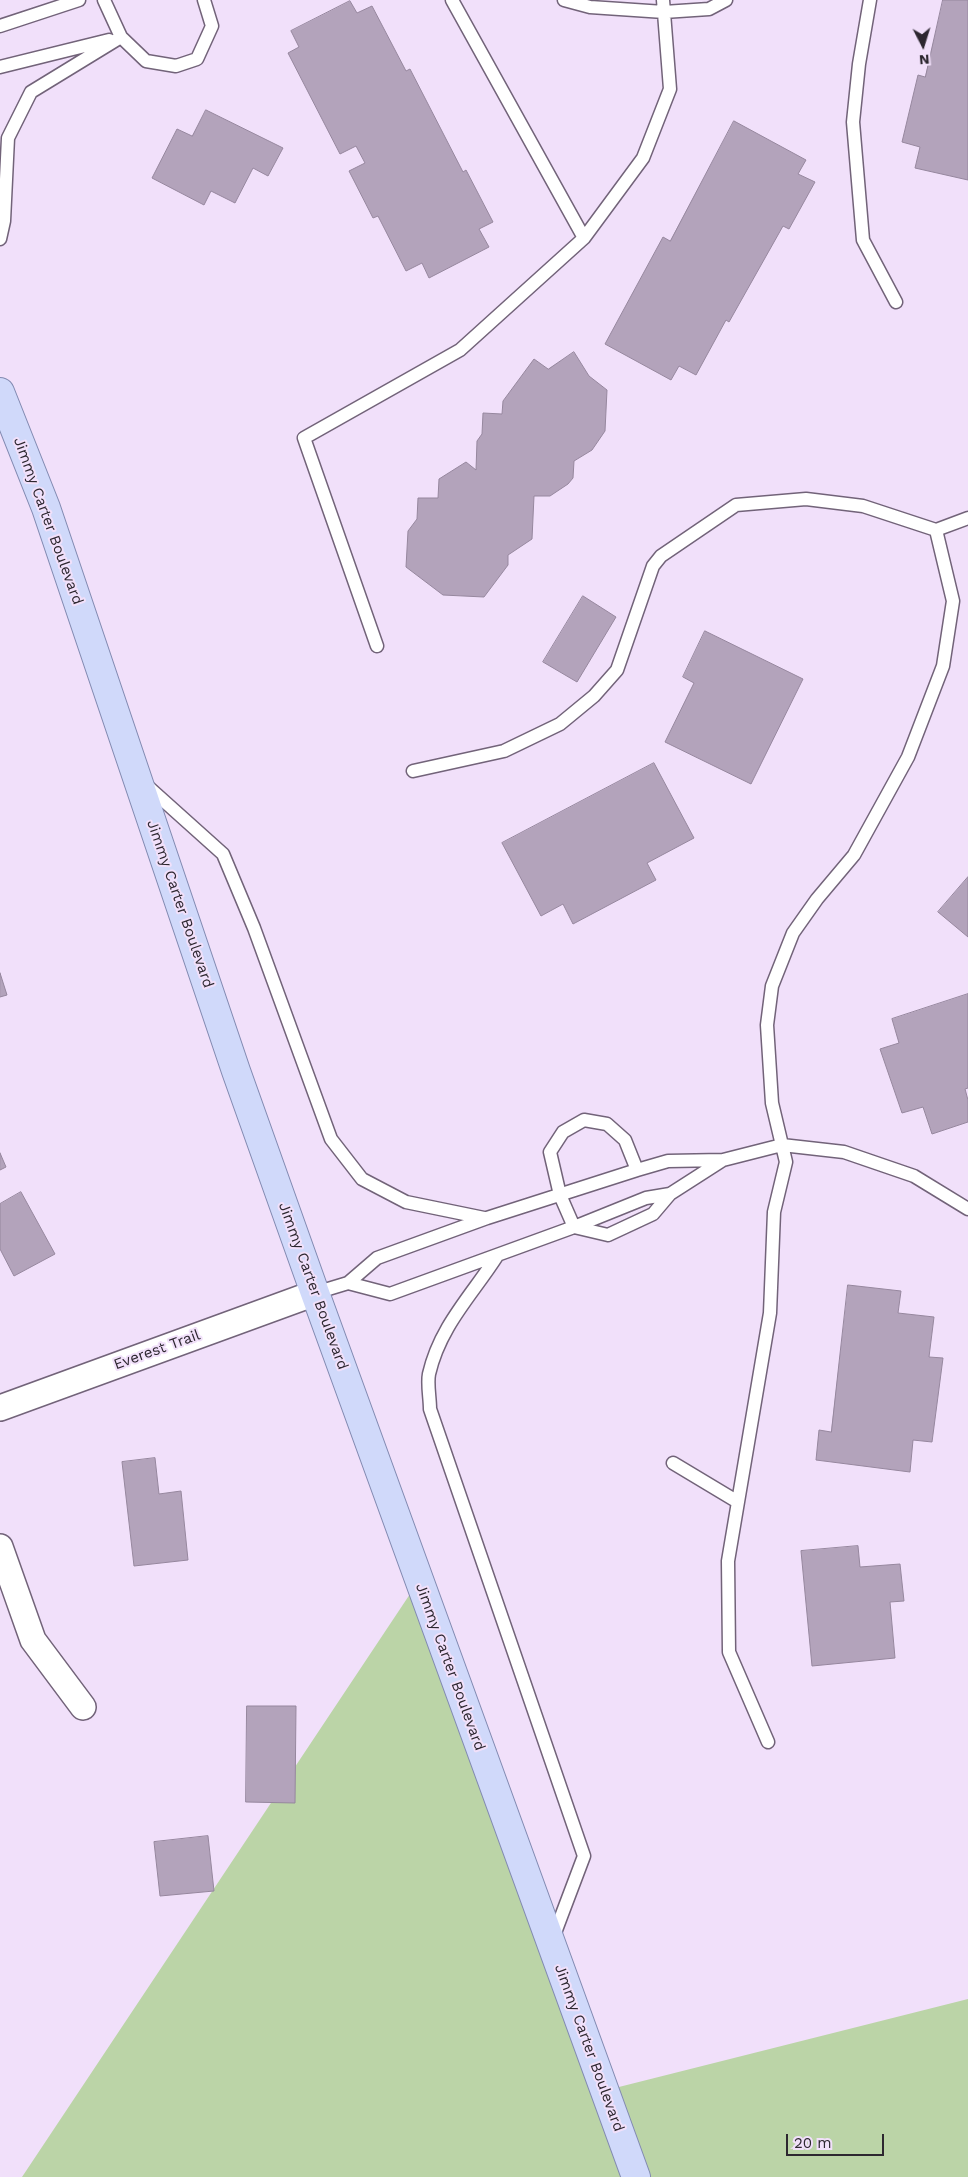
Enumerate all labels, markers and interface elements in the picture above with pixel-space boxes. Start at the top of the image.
north arrow [898,20,948,70]
text: N [918,52,930,68]
street label: Jimmy Carter Boulevard [9,435,87,607]
street label: Jimmy Carter Boulevard [143,818,217,990]
street label: Jimmy Carter Boulevard [274,1200,352,1372]
street label: Everest Trail [111,1326,203,1374]
street label: Jimmy Carter Boulevard [411,1581,489,1753]
street label: Jimmy Carter Boulevard [550,1962,628,2134]
scale bar [788,2124,886,2156]
text: 20 m [794,2134,832,2152]

